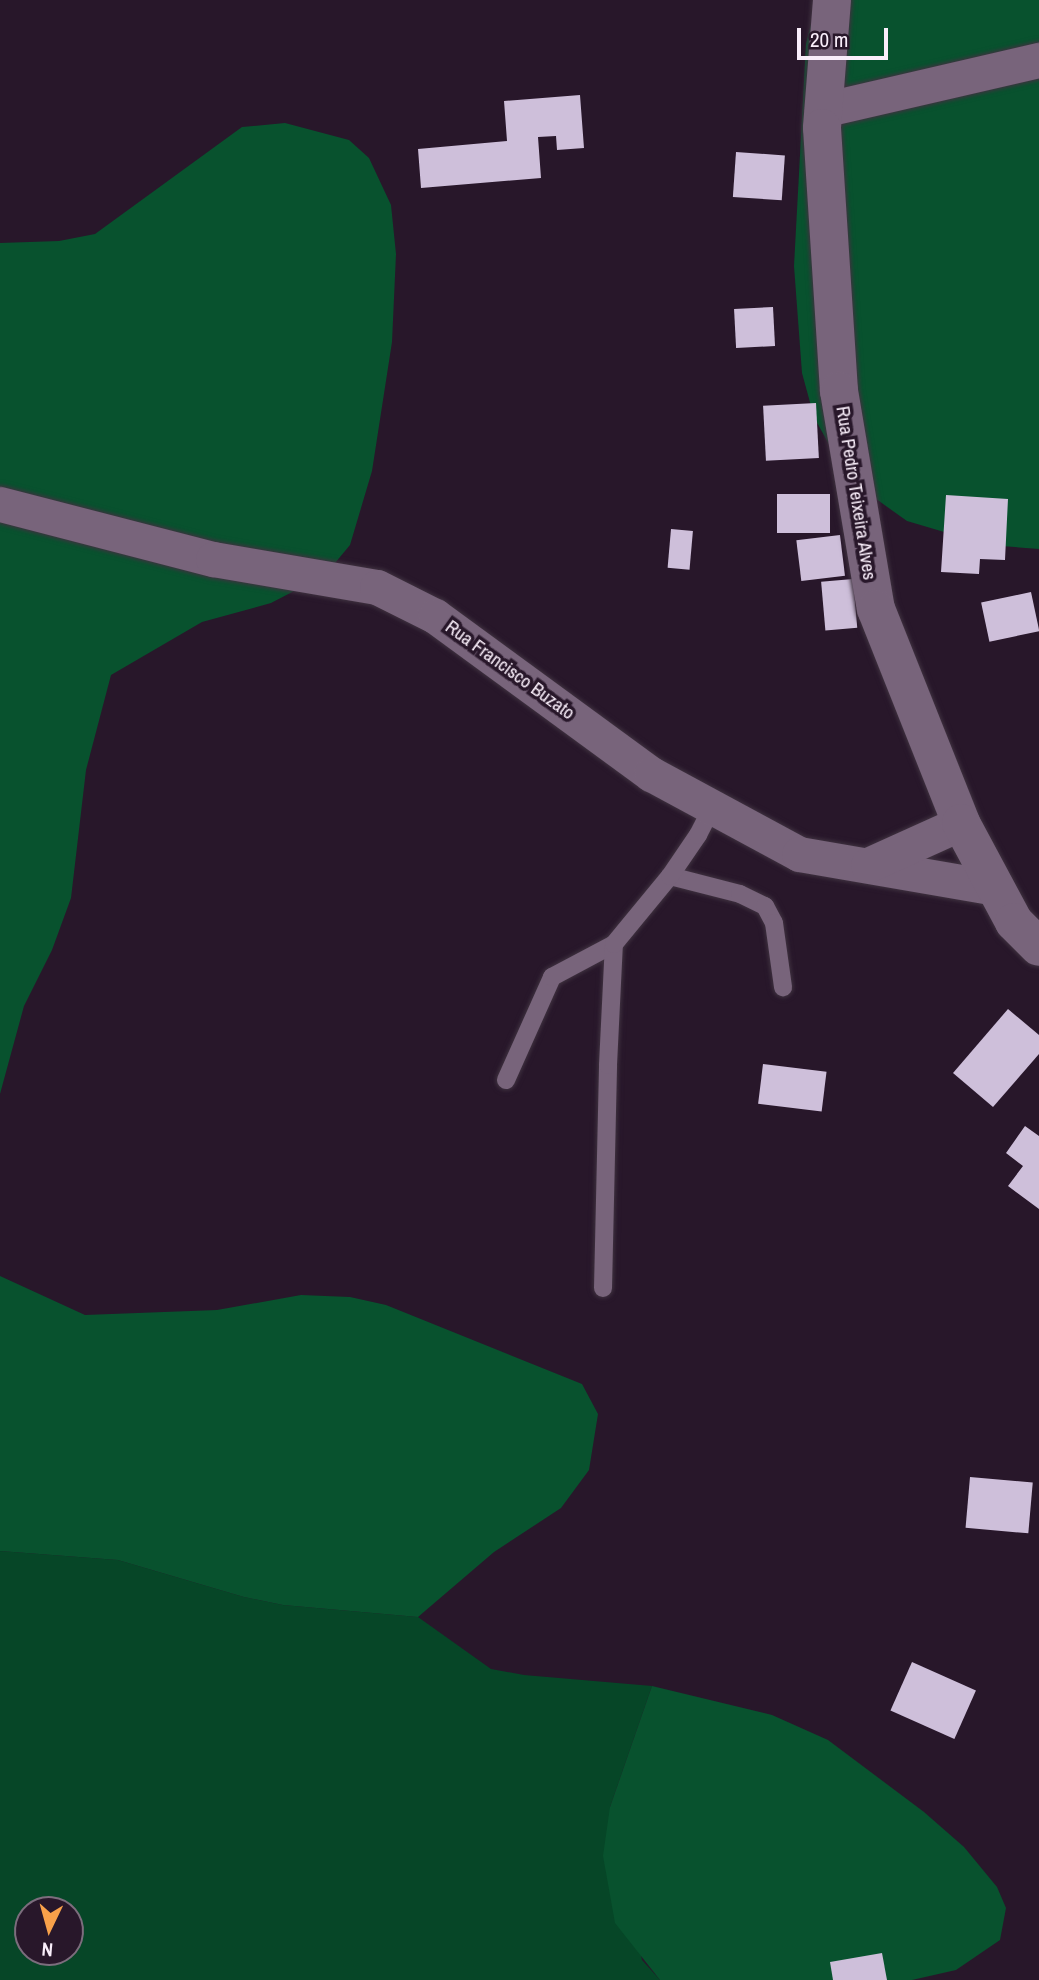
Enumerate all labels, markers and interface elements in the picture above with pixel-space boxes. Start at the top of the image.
scale bar [801,14,892,58]
text: 20 m [810,25,848,54]
street label: Rua Pedro Teixeira Alves [831,404,881,582]
street label: Rua Francisco Buzato [441,615,579,725]
north arrow [14,1896,84,1966]
text: N [41,1936,54,1963]

